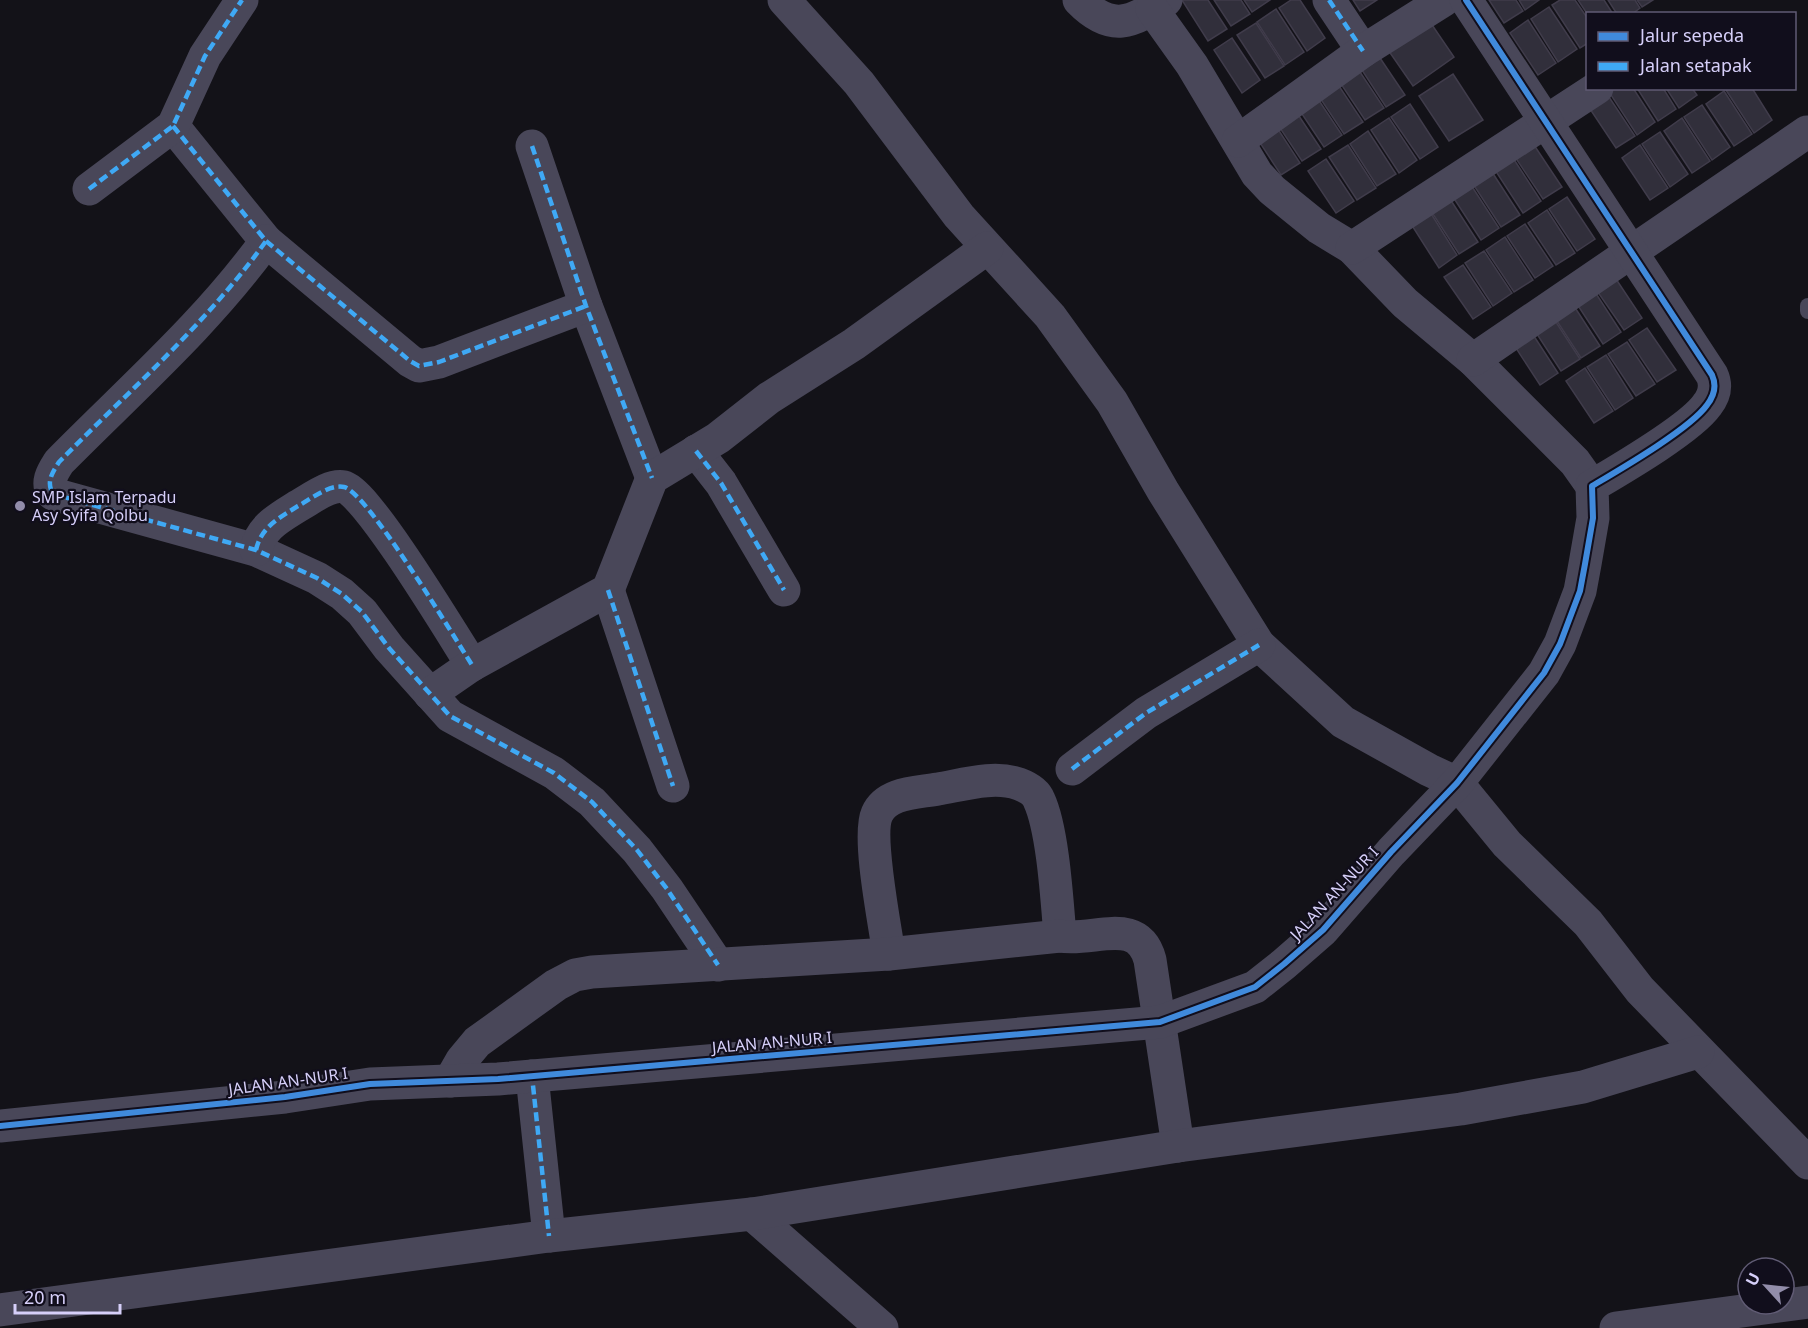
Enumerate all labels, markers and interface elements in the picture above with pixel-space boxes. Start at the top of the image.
legend [1586,12,1796,90]
text: Jalur sepeda [1638,23,1744,47]
text: Jalan setapak [1638,53,1752,77]
place label: SMP Islam Terpadu Asy Syifa Qolbu [32,486,176,526]
marker: SMP Islam Terpadu Asy Syifa Qolbu [13,499,27,513]
street label: JALAN AN-NUR I [1284,841,1383,946]
street label: JALAN AN-NUR I [709,1026,833,1058]
street label: JALAN AN-NUR I [225,1062,349,1101]
north arrow [1736,1256,1796,1316]
text: U [1740,1269,1765,1290]
scale bar [15,1277,120,1315]
text: 20 m [24,1285,66,1309]

